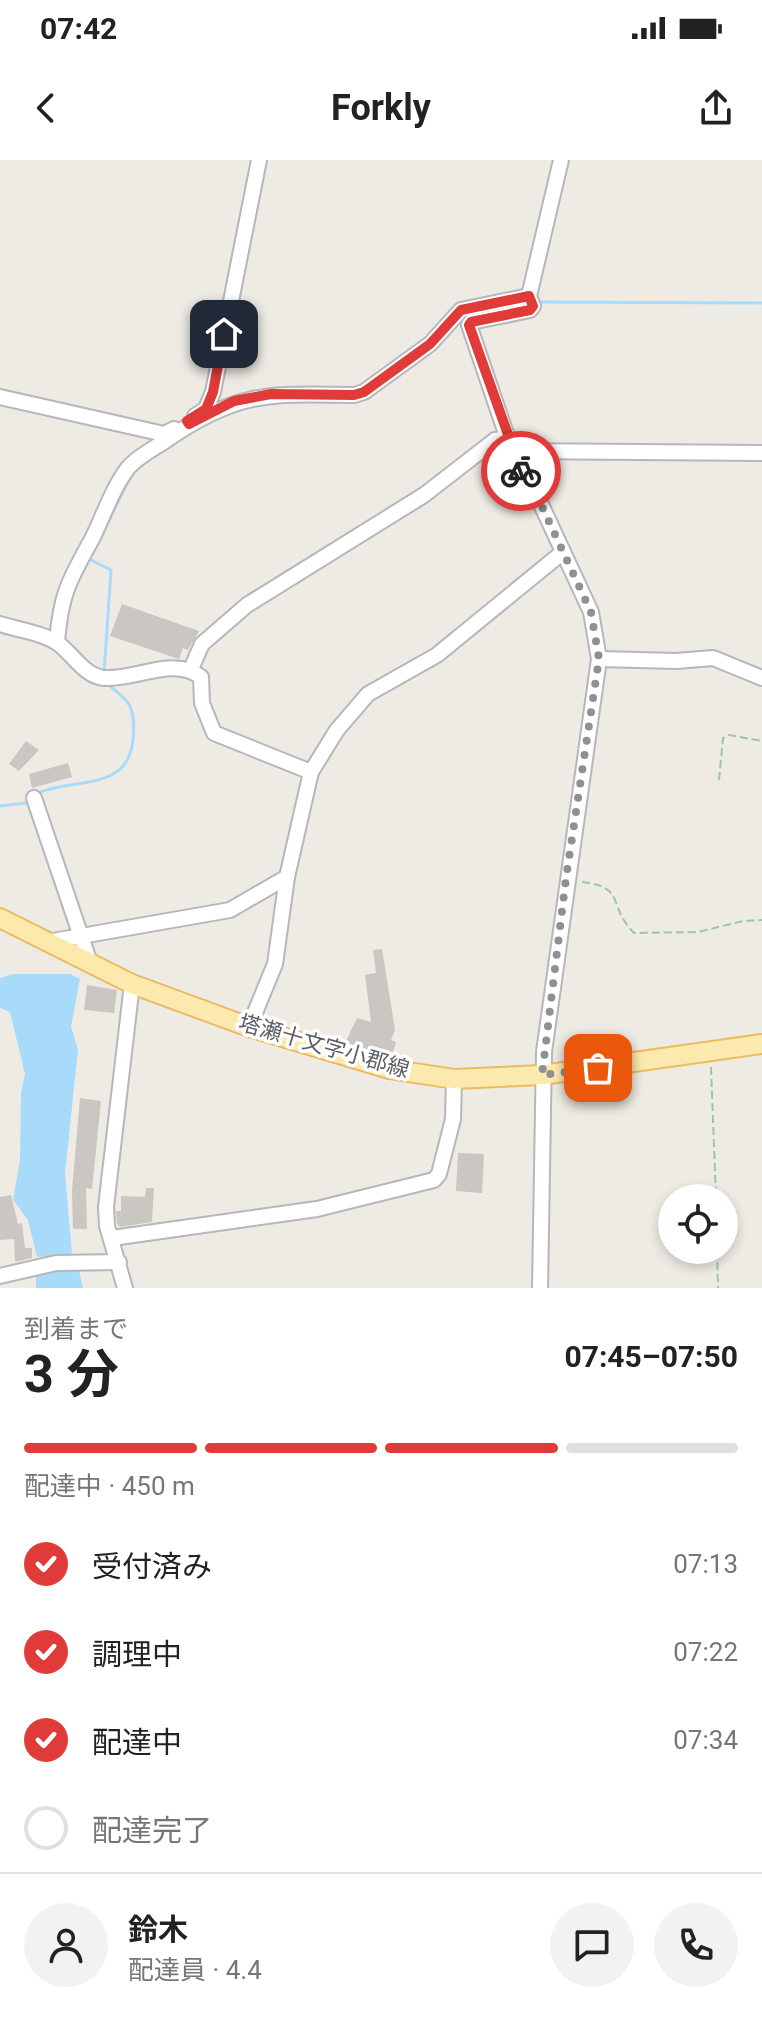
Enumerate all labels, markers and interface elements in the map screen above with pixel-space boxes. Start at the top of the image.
text: 07:42 [40,11,117,46]
icon: back [24,86,68,130]
icon: share [694,86,738,130]
text: Forkly [331,87,431,129]
pin [190,300,258,368]
icon: home [202,312,246,356]
courier [481,431,561,511]
icon: bike [499,449,543,493]
street label: 塔瀬十文字小郡線 [236,1010,412,1082]
pin [564,1034,632,1102]
icon: bag [576,1046,620,1090]
map controls [658,1184,738,1264]
button: locate [658,1184,738,1264]
text: 到着まで [24,1314,128,1344]
text: 07:45–07:50 [564,1339,738,1374]
text: 3 分 [24,1344,119,1405]
text: 配達中 · 450 m [24,1471,195,1501]
icon: check [24,1542,68,1586]
text: 受付済み [92,1549,212,1584]
text: 07:13 [673,1549,738,1579]
icon: check [24,1630,68,1674]
text: 調理中 [92,1637,182,1672]
text: 07:22 [673,1637,738,1667]
icon: check [24,1718,68,1762]
text: 配達中 [92,1725,182,1760]
text: 07:34 [673,1725,738,1755]
text: 配達完了 [92,1813,212,1848]
button: person [24,1903,108,1987]
button: chat [550,1903,634,1987]
button: phone [654,1903,738,1987]
text: 鈴木 [128,1912,188,1947]
text: 配達員 · 4.4 [128,1955,262,1985]

